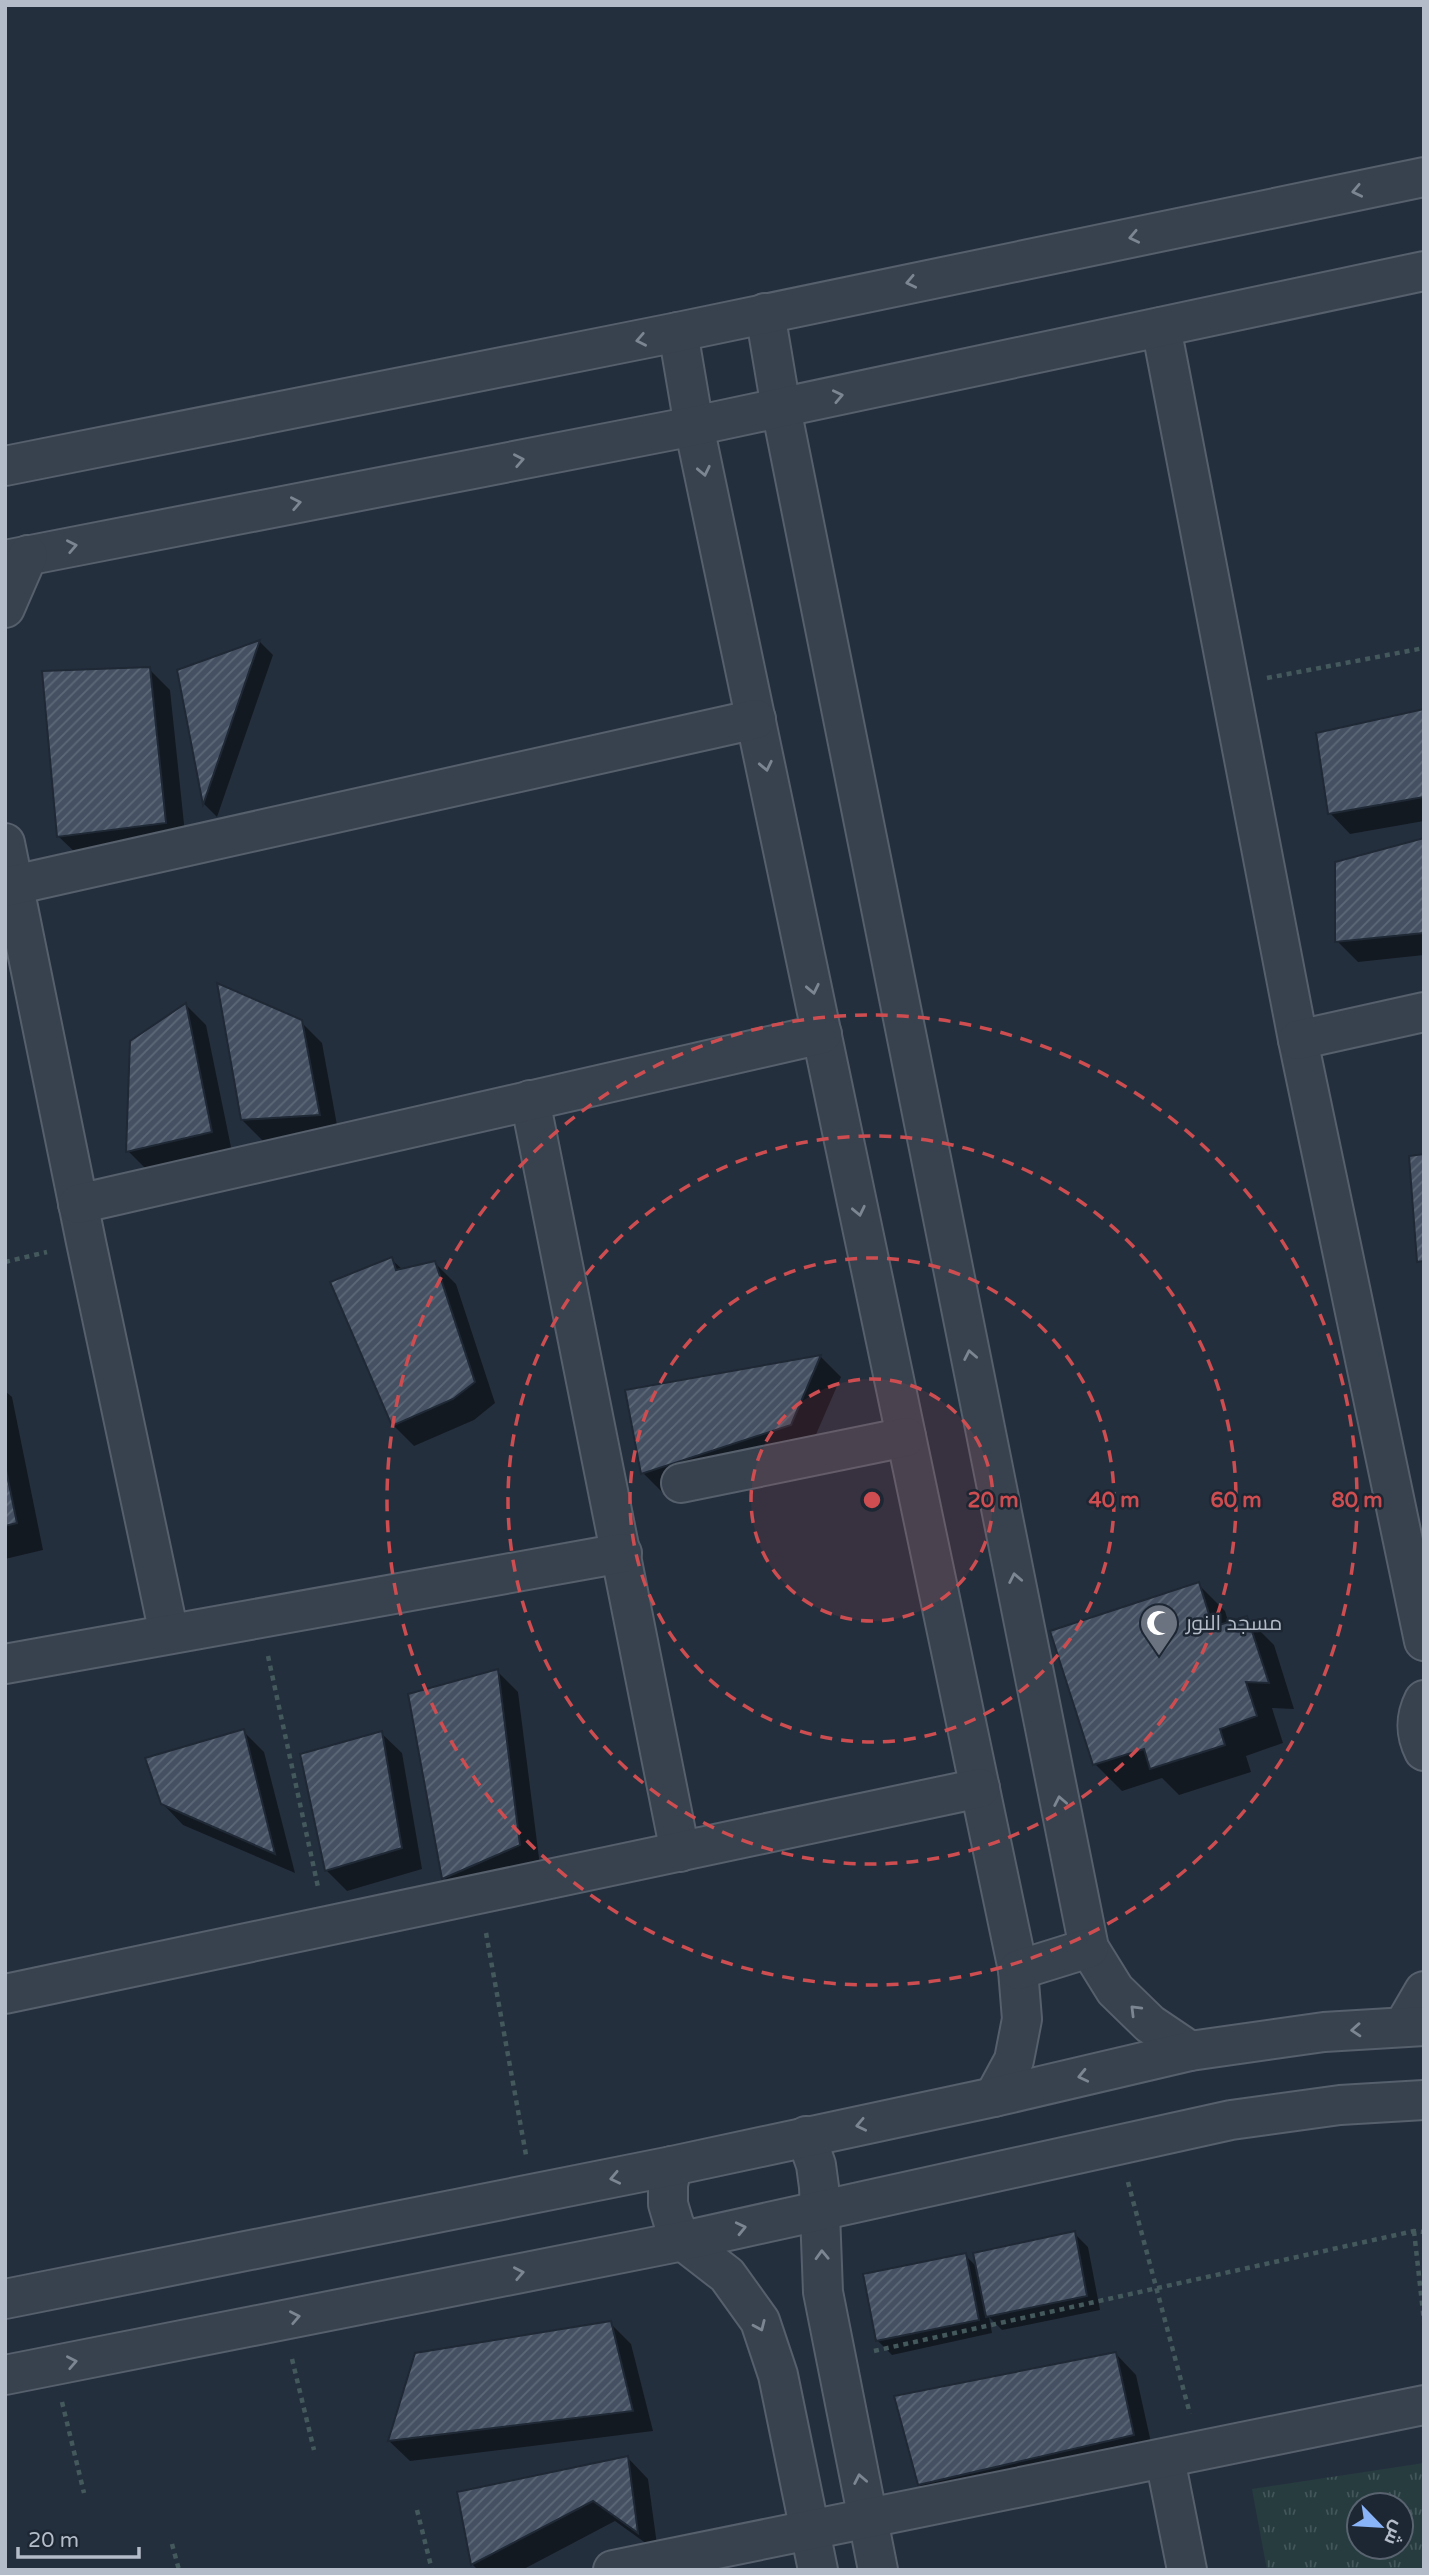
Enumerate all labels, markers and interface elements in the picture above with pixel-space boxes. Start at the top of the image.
one-way arrow [1351,182,1363,197]
one-way arrow [1128,228,1140,243]
one-way arrow [905,274,917,289]
one-way arrow [635,331,647,346]
one-way arrow [832,389,844,404]
one-way arrow [513,453,525,468]
one-way arrow [695,465,710,477]
one-way arrow [290,496,301,511]
one-way arrow [66,540,78,555]
one-way arrow [757,760,772,772]
one-way arrow [804,983,819,995]
one-way arrow [851,1205,866,1217]
one-way arrow [964,1349,979,1361]
centre of rings [860,1488,884,1512]
text: 20 m [967,1488,1019,1513]
text: 40 m [1088,1488,1140,1513]
text: 60 m [1210,1488,1262,1513]
text: 80 m [1331,1488,1383,1513]
one-way arrow [1009,1572,1024,1584]
mosque icon: مسجد النور [1138,1602,1180,1657]
place label: مسجد النور [1185,1611,1282,1636]
one-way arrow [1053,1795,1068,1807]
one-way arrow [1131,2005,1144,2018]
one-way arrow [1350,2022,1361,2037]
one-way arrow [1077,2067,1089,2082]
one-way arrow [855,2116,867,2131]
one-way arrow [609,2169,621,2184]
one-way arrow [735,2221,747,2236]
one-way arrow [814,2249,830,2260]
one-way arrow [513,2266,524,2281]
one-way arrow [289,2310,301,2325]
one-way arrow [752,2319,766,2331]
one-way arrow [66,2355,78,2370]
one-way arrow [853,2473,868,2485]
north arrow [1345,2491,1415,2561]
scale bar [18,2516,138,2560]
text: ش [1379,2517,1410,2548]
text: 20 m [28,2528,79,2553]

